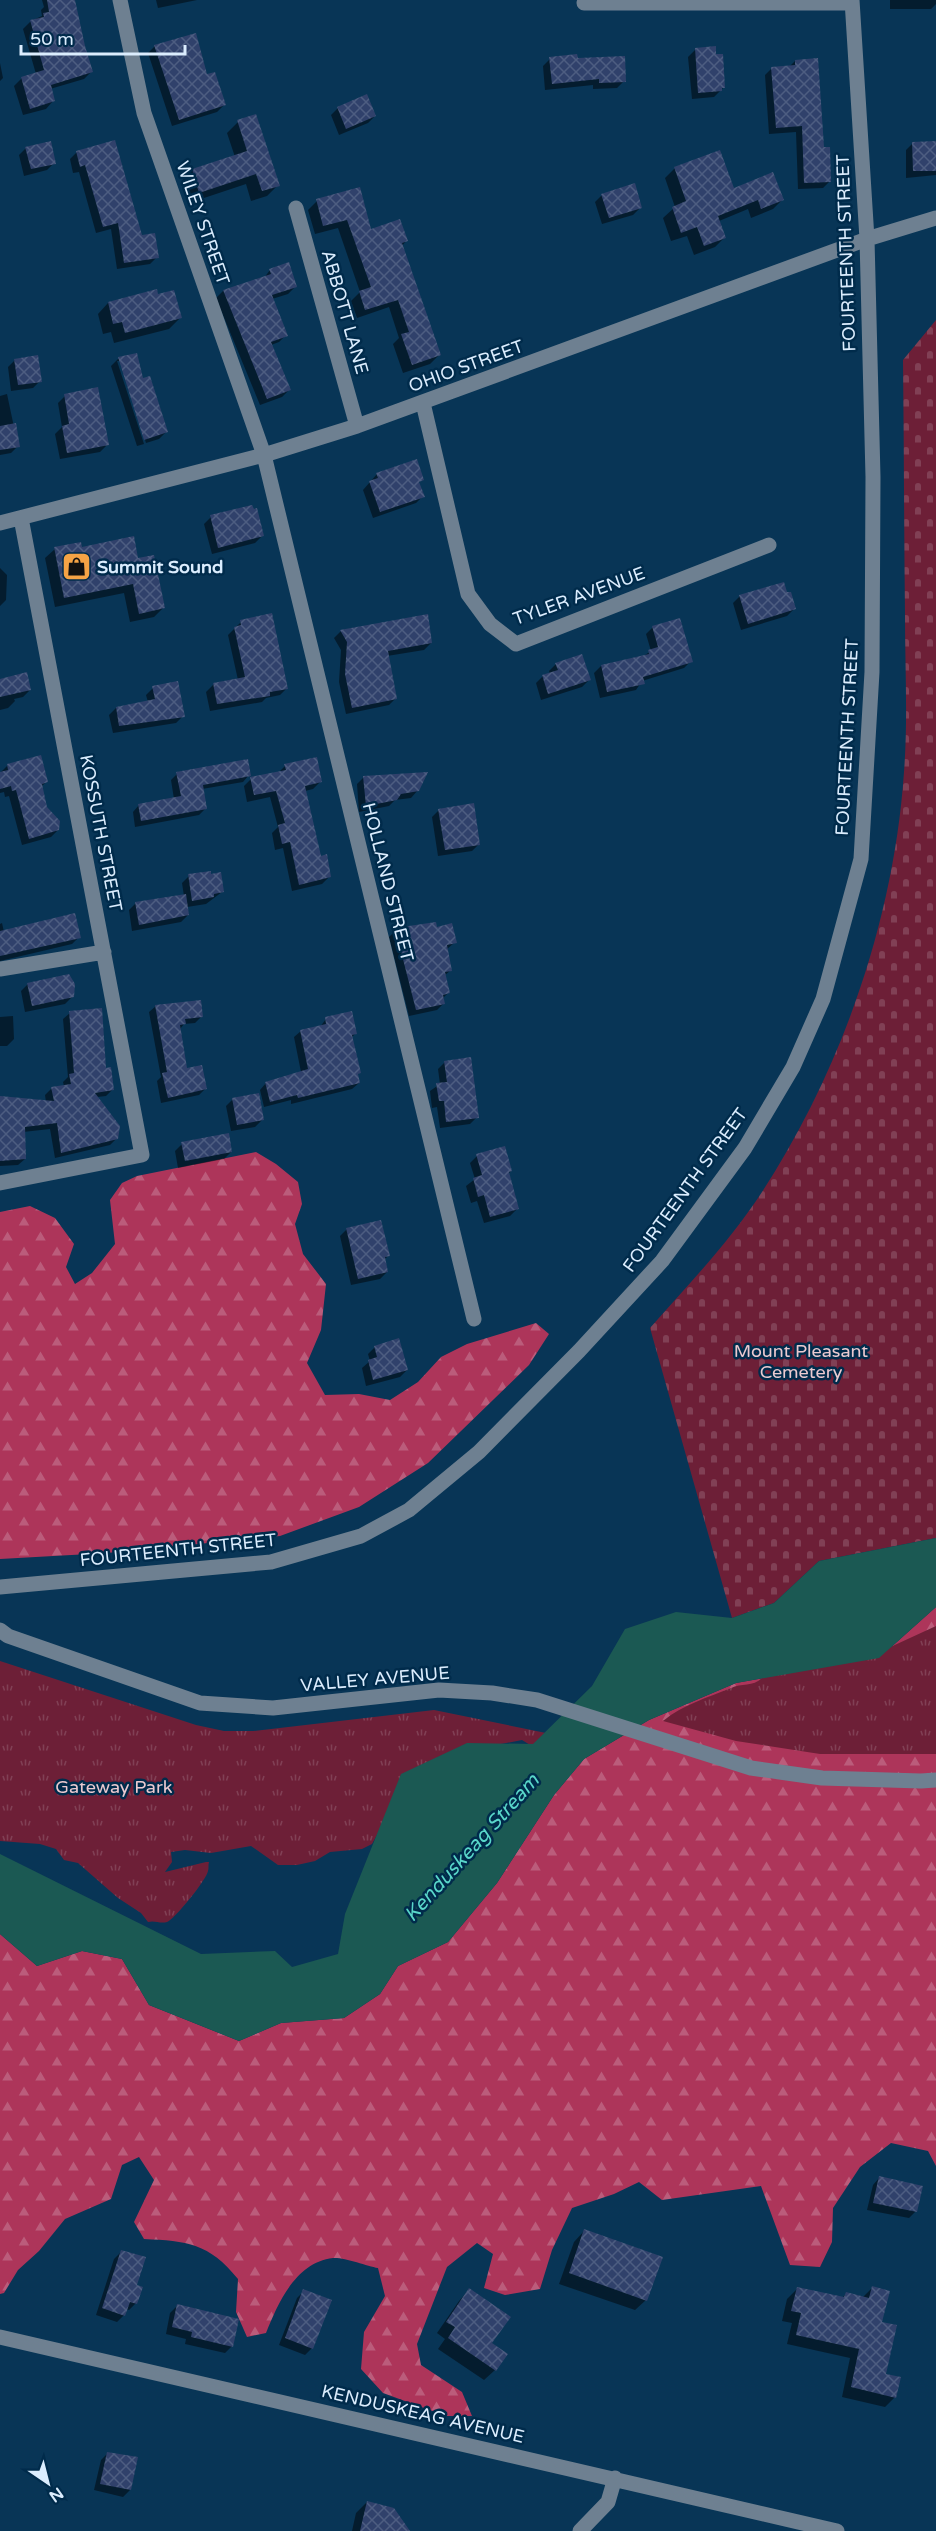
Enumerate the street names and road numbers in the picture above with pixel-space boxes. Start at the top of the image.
street label: FOURTEENTH STREET [832,154,860,352]
street label: WILEY STREET [172,158,234,288]
street label: ABBOTT LANE [317,247,373,377]
street label: OHIO STREET [405,335,527,397]
street label: TYLER AVENUE [510,562,648,630]
street label: FOURTEENTH STREET [831,638,863,836]
street label: KOSSUTH STREET [75,753,127,913]
street label: HOLLAND STREET [358,800,418,964]
street label: FOURTEENTH STREET [618,1104,752,1276]
street label: FOURTEENTH STREET [79,1529,277,1571]
street label: VALLEY AVENUE [299,1662,451,1696]
street label: KENDUSKEAG AVENUE [319,2380,527,2448]

